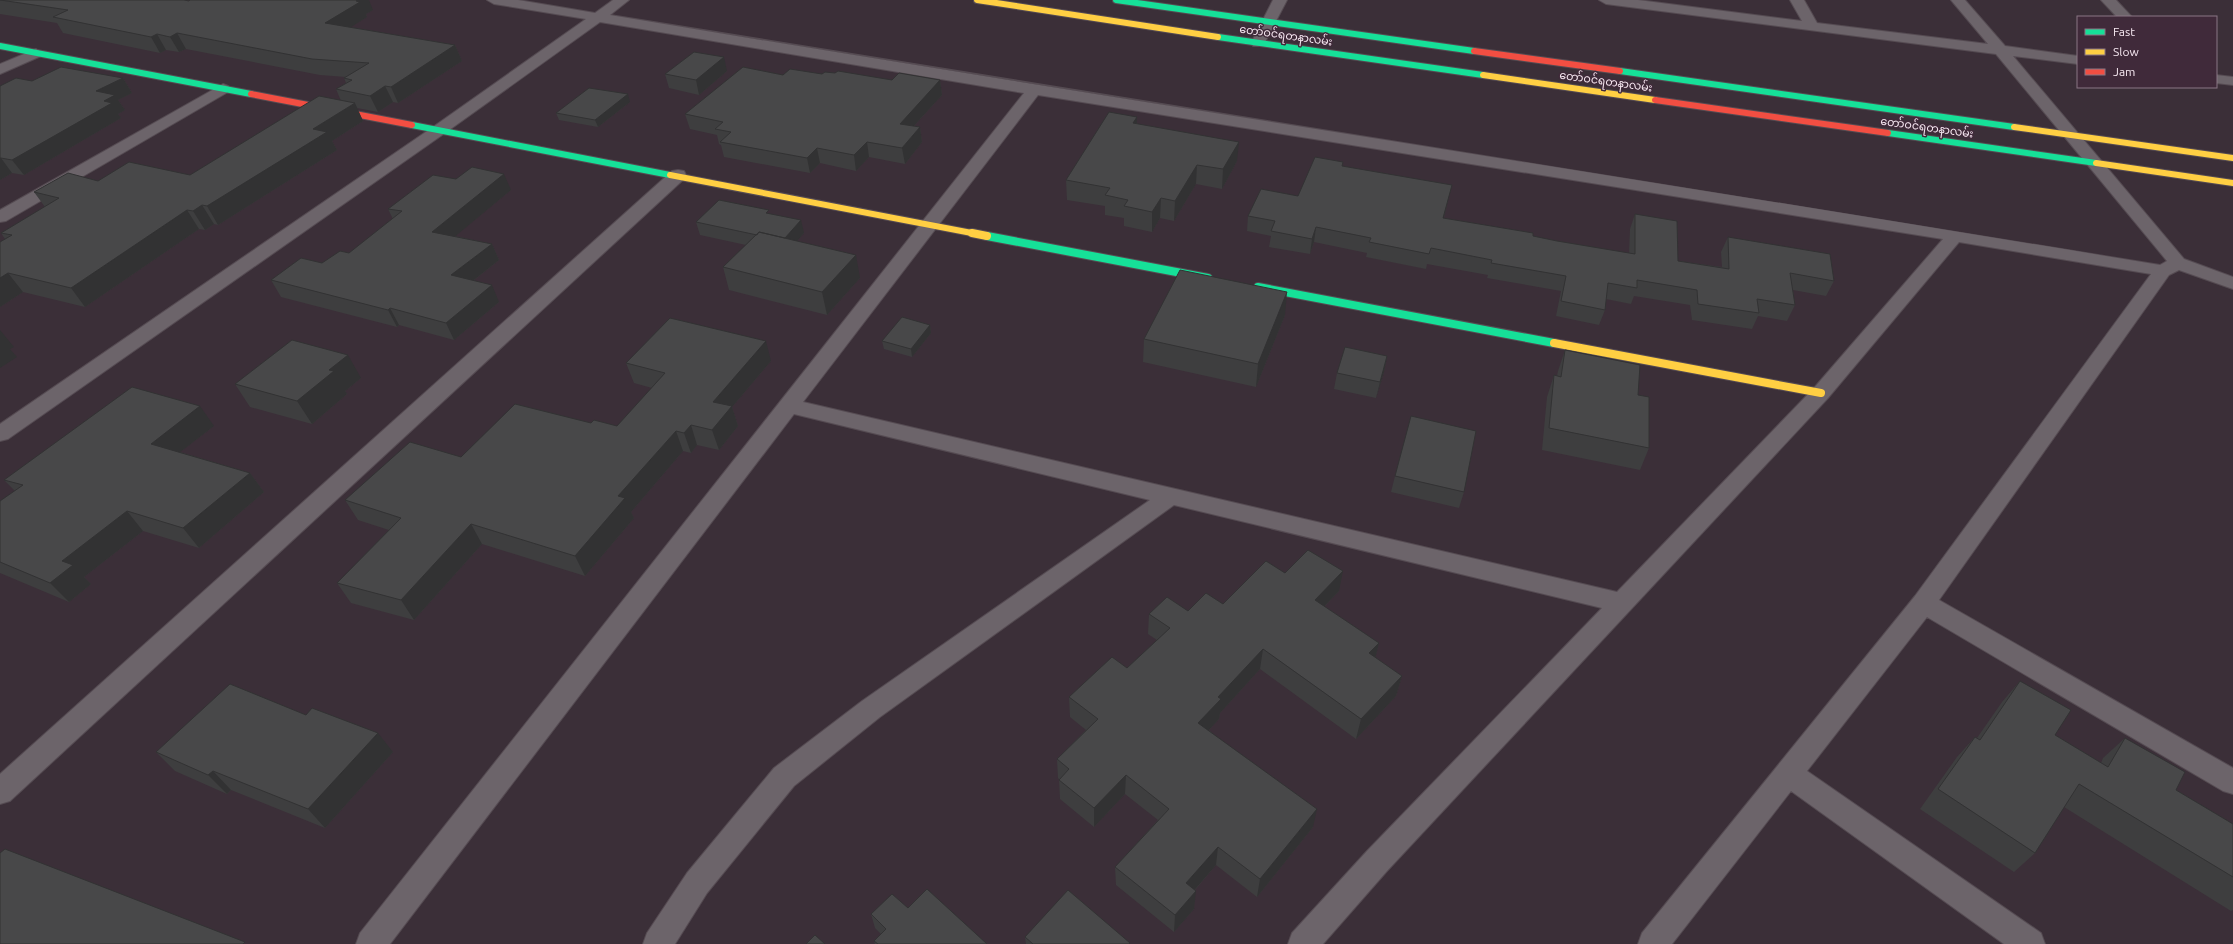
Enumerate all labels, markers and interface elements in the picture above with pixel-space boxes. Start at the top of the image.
legend [2077,16,2217,88]
street label: တော်ဝင်ရတနာလမ်း [1238,22,1333,50]
text: Fast [2113,25,2135,38]
text: Slow [2113,45,2139,58]
text: Jam [2113,65,2135,78]
street label: တော်ဝင်ရတနာလမ်း [1558,68,1653,96]
street label: တော်ဝင်ရတနာလမ်း [1879,114,1974,142]

